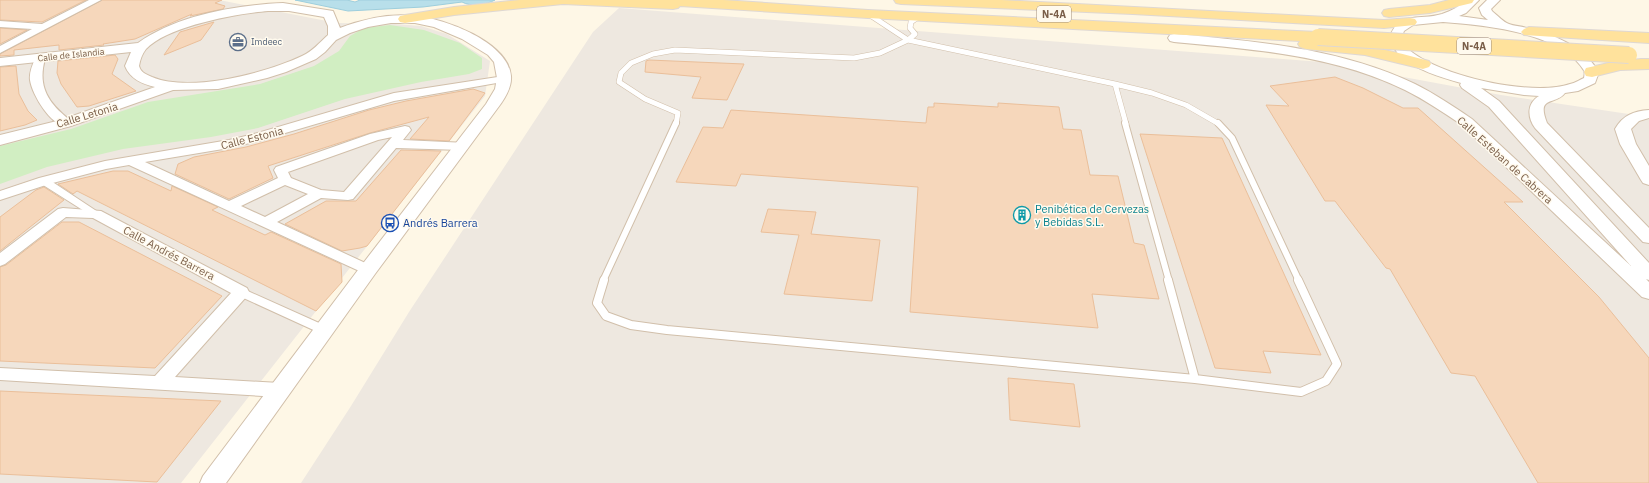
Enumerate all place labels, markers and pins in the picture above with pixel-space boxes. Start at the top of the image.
office icon: Imdeec [228,32,248,52]
place label: Imdeec [251,36,283,47]
place label: Penibética de Cervezas y Bebidas S.L. [1035,202,1149,229]
building icon: Penibética de Cervezas y Bebidas S.L. [1012,205,1032,225]
bus stop icon: Andrés Barrera [380,213,400,233]
place label: Andrés Barrera [403,216,478,230]

